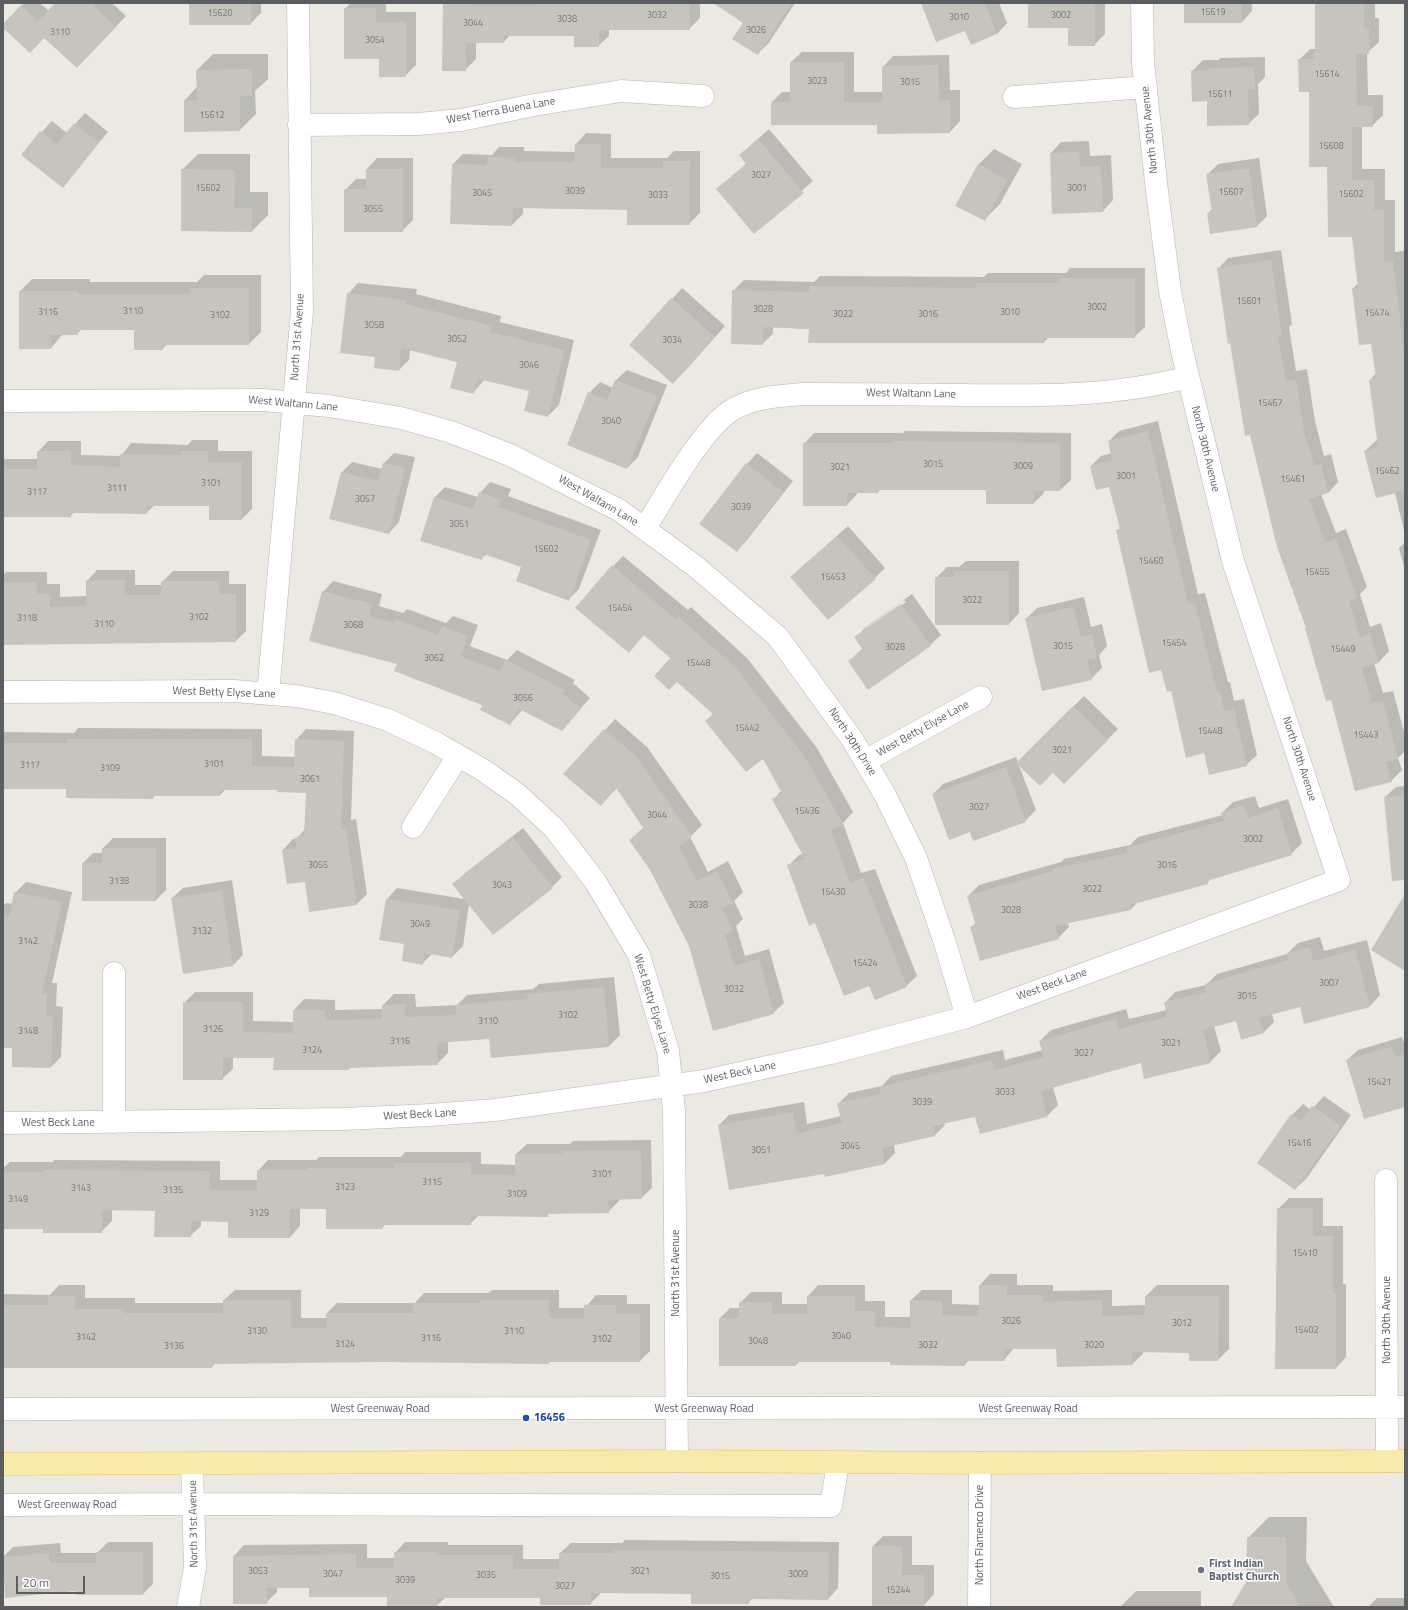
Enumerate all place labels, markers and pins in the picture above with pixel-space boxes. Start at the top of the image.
place label: 16456 [534,1411,565,1425]
marker: 16456 [521,1413,531,1423]
place label: First Indian Baptist Church [1209,1557,1279,1583]
marker: First Indian Baptist Church [1196,1565,1206,1575]

